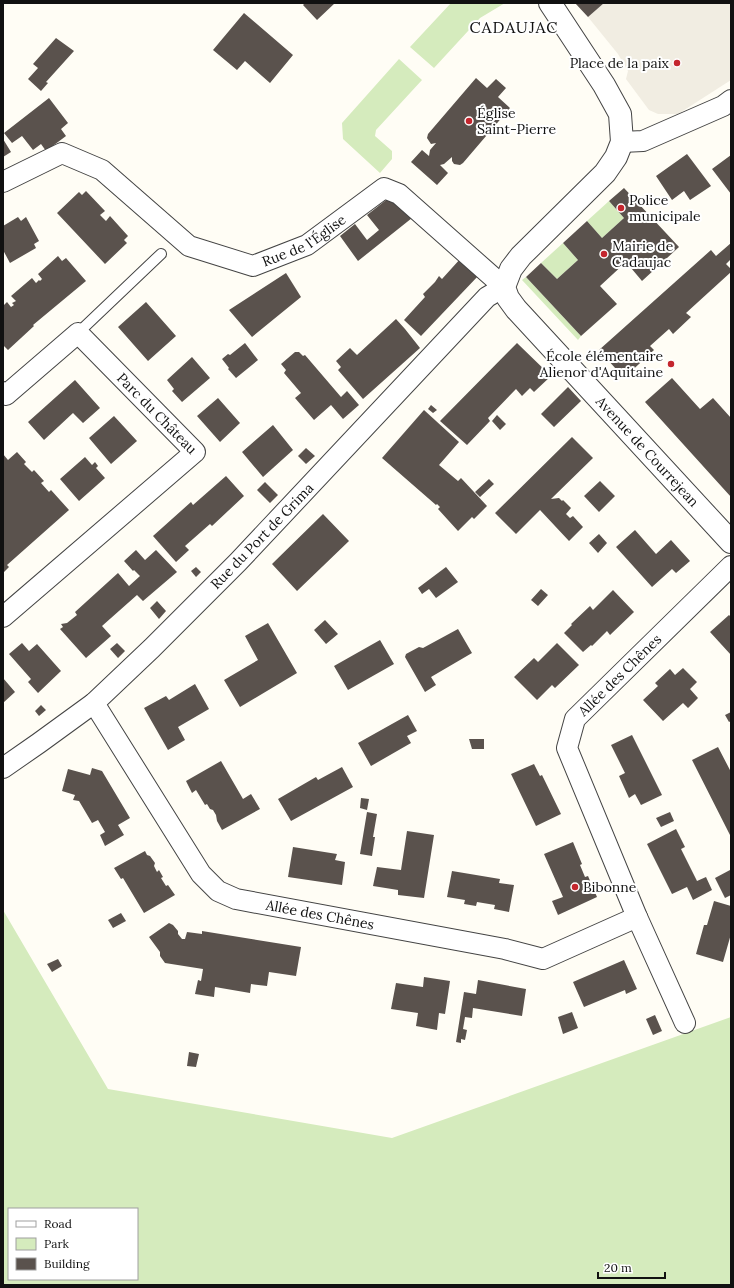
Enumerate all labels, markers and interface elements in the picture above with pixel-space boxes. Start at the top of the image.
district label: CADAUJAC [469,17,559,37]
place label: Place de la paix [570,54,670,72]
marker: Place de la paix [672,58,682,68]
place label: Église Saint-Pierre [477,104,557,138]
marker: Église Saint-Pierre [464,116,474,126]
place label: Police municipale [629,191,701,225]
marker: Police municipale [616,203,626,213]
street label: Rue de l'Église [260,210,350,271]
place label: Mairie de Cadaujac [612,237,674,271]
marker: Mairie de Cadaujac [599,249,609,259]
place label: École élémentaire Alienor d'Aquitaine [539,347,663,381]
marker: École élémentaire Alienor d'Aquitaine [666,359,676,369]
street label: Parc du Château [113,369,201,458]
street label: Avenue de Courrejean [591,392,703,511]
street label: Rue du Port de Grima [207,479,317,593]
street label: Allée des Chênes [574,630,665,721]
place label: Bibonne [583,878,637,896]
marker: Bibonne [570,882,580,892]
street label: Allée des Chênes [264,896,376,934]
legend [8,1208,138,1280]
text: Road [44,1216,72,1231]
text: Park [44,1236,70,1251]
scale bar [598,1254,665,1280]
text: Building [44,1256,90,1271]
text: 20 m [604,1260,632,1275]

